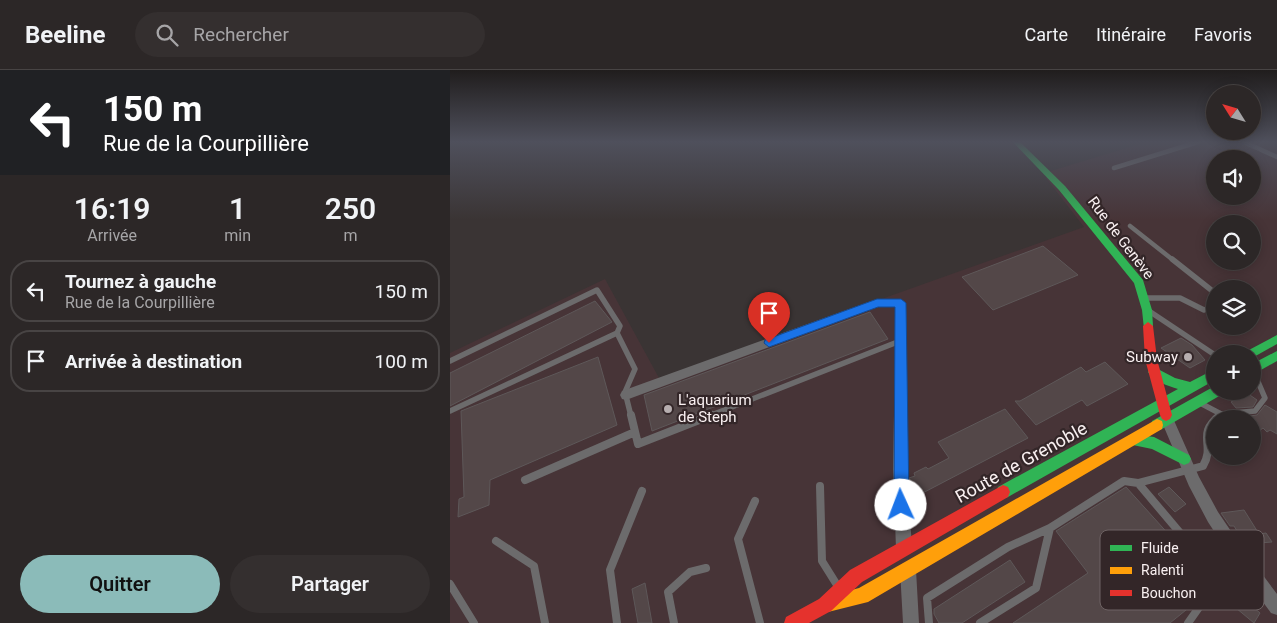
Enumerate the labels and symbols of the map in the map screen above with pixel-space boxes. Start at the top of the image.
north arrow [1206,85,1261,140]
street label: Rue de Genève [1084,193,1158,283]
pin [748,292,790,343]
place label: Subway [1126,348,1178,366]
marker: Subway [1182,351,1194,363]
place label: L'aquarium de Steph [678,391,752,426]
marker: L'aquarium de Steph [662,403,674,415]
street label: Route de Grenoble [951,417,1091,507]
position arrow [874,478,926,530]
legend [1100,530,1264,610]
text: Fluide [1141,540,1179,556]
text: Ralenti [1141,562,1184,578]
text: Bouchon [1141,585,1196,601]

